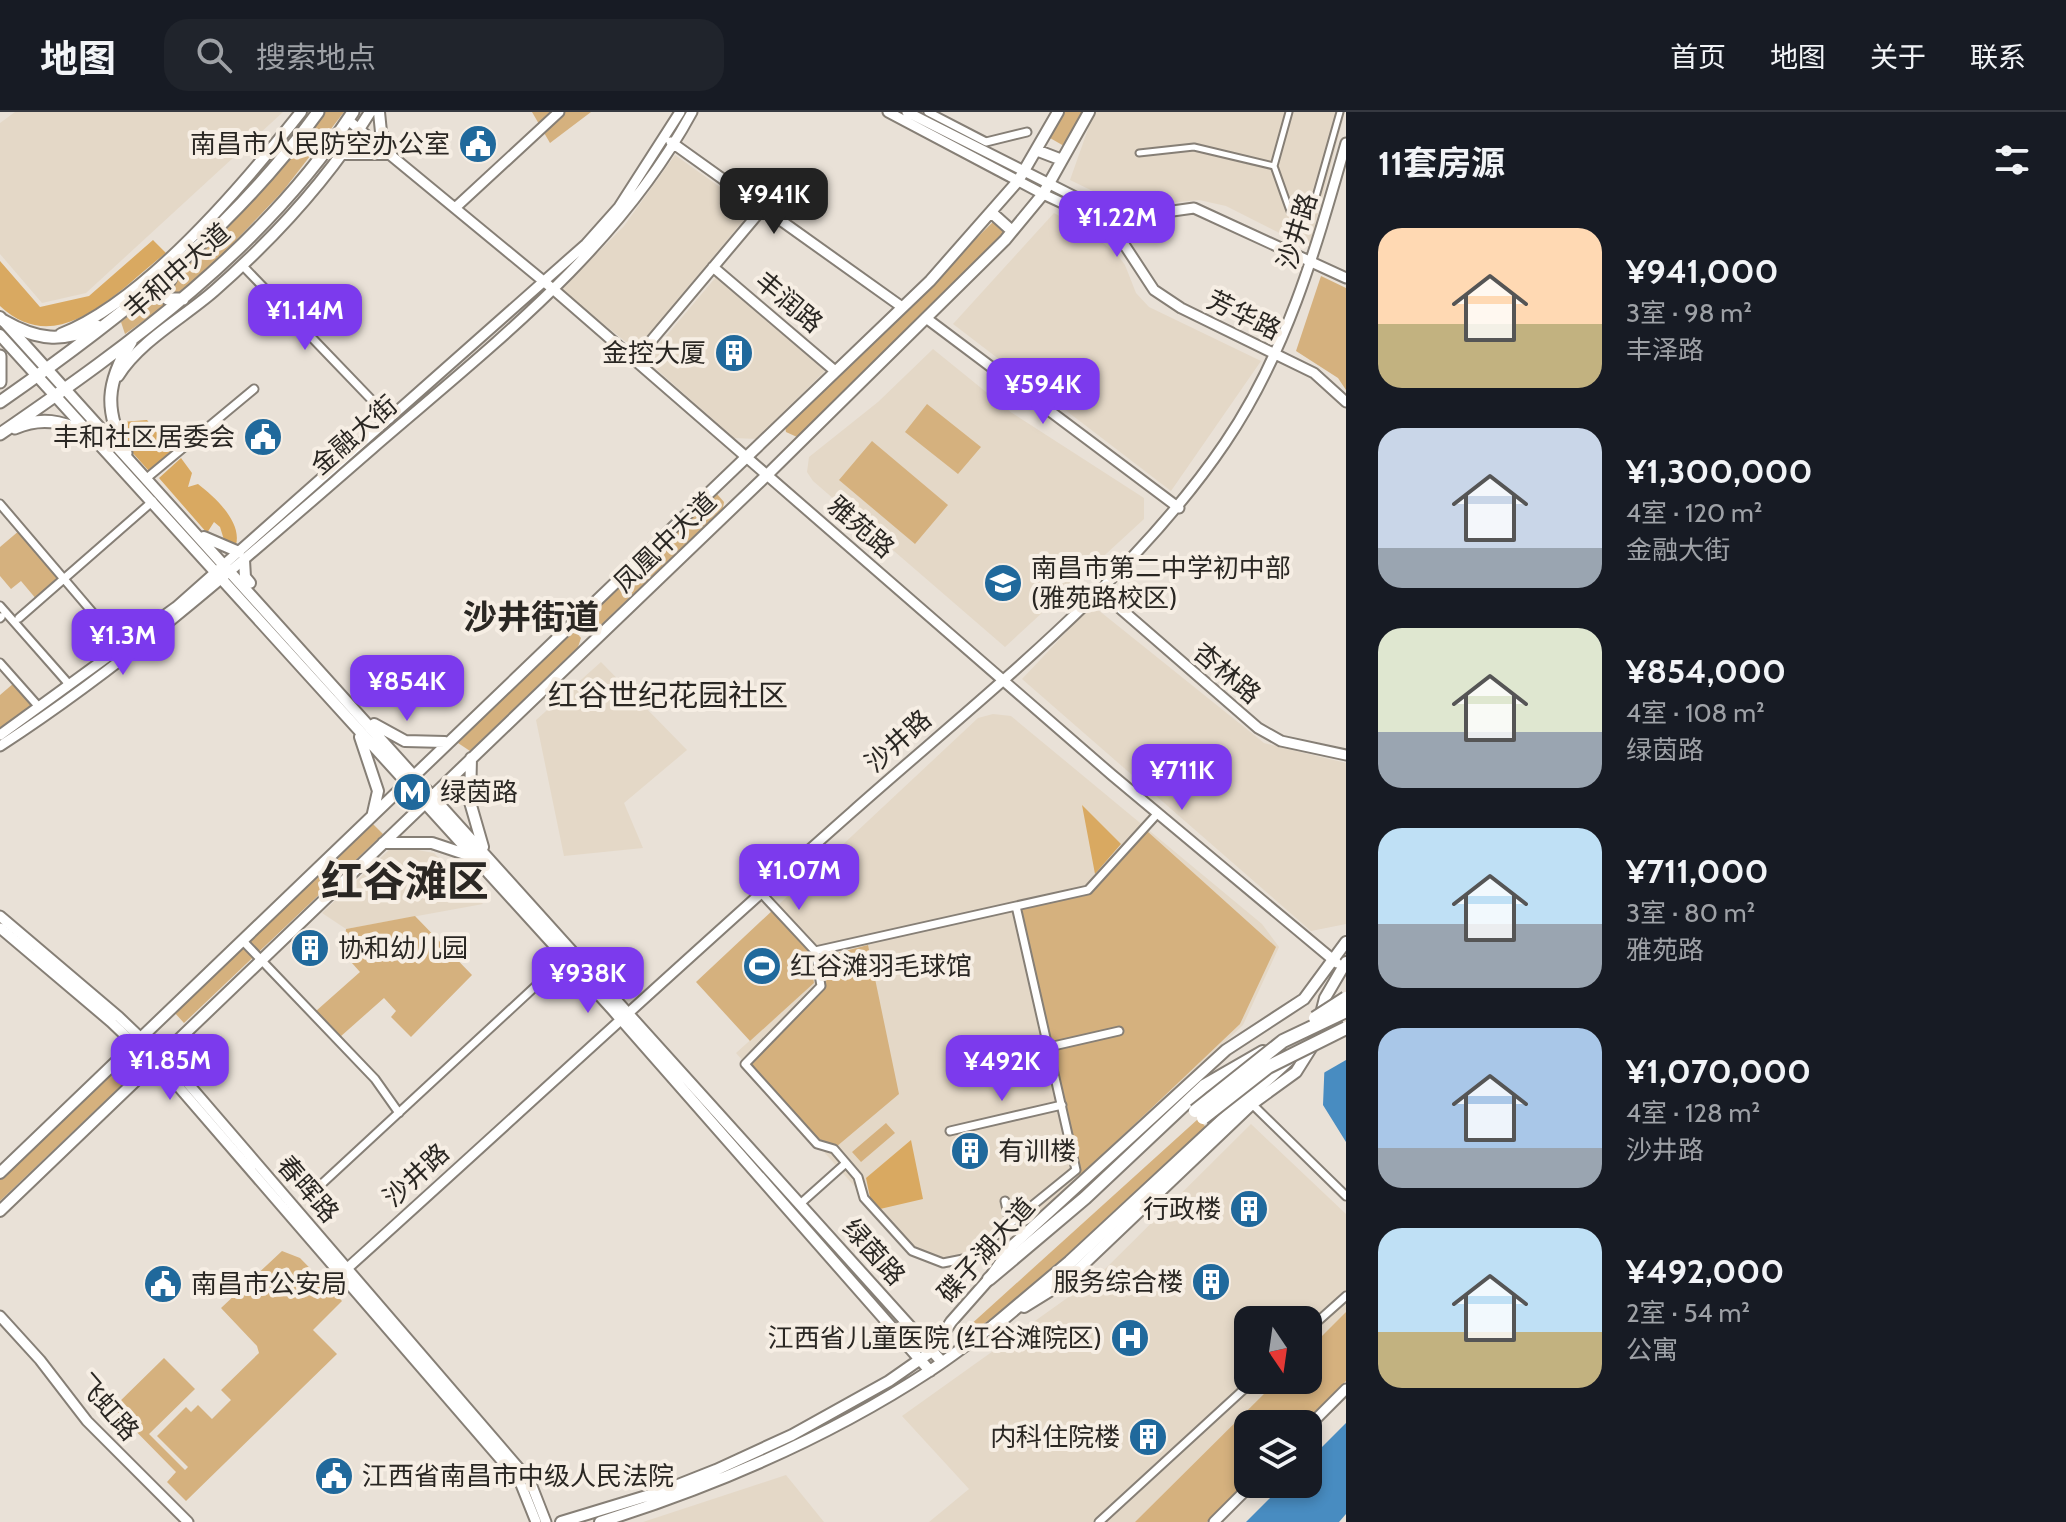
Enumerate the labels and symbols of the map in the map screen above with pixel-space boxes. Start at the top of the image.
public building icon: 南昌市人民防空办公室 [457,123,499,165]
place label: 南昌市人民防空办公室 [190,128,450,160]
pin: ¥941K [718,168,830,236]
street label: 沙井路 [1270,189,1324,273]
pin: ¥1.22M [1052,191,1182,259]
street label: 丰和中大道 [117,216,237,326]
street label: 丰润路 [749,265,829,339]
pin: ¥1.14M [240,284,370,352]
street label: 芳华路 [1202,284,1286,346]
building icon: 金控大厦 [713,332,755,374]
place label: 金控大厦 [602,337,706,369]
pin: ¥594K [987,358,1099,426]
street label: 金融大街 [304,389,404,481]
public building icon: 丰和社区居委会 [242,416,284,458]
place label: 丰和社区居委会 [53,421,235,453]
street label: 凤凰中大道 [607,485,723,599]
street label: 雅苑路 [821,489,901,565]
place label: 南昌市第二中学初中部 (雅苑路校区) [1031,552,1291,614]
school or university icon: 南昌市第二中学初中部 (雅苑路校区) [982,562,1024,604]
district label: 沙井街道 [463,596,599,638]
pin: ¥1.3M [67,609,179,677]
street label: 杏林路 [1187,636,1267,710]
pin: ¥854K [351,655,463,723]
district label: 红谷世纪花园社区 [548,677,788,714]
street label: 沙井路 [858,703,938,779]
pin: ¥711K [1126,744,1238,812]
metro station icon: 绿茵路 [391,771,433,813]
place label: 绿茵路 [440,776,518,808]
pin: ¥1.07M [734,844,864,912]
district label: 红谷滩区 [321,855,489,907]
building icon: 协和幼儿园 [289,927,331,969]
place label: 协和幼儿园 [338,932,468,964]
sports icon: 红谷滩羽毛球馆 [741,945,783,987]
pin: ¥938K [532,947,644,1015]
place label: 红谷滩羽毛球馆 [790,950,972,982]
pin: ¥1.85M [105,1034,235,1102]
pin: ¥492K [946,1035,1058,1103]
building icon: 有训楼 [949,1130,991,1172]
place label: 有训楼 [998,1135,1076,1167]
street label: 沙井路 [377,1137,455,1213]
street label: 春晖路 [270,1149,346,1229]
building icon: 行政楼 [1228,1188,1270,1230]
street label: 碟子湖大道 [931,1191,1041,1309]
place label: 行政楼 [1143,1193,1221,1225]
street label: 绿茵路 [836,1212,912,1292]
building icon: 服务综合楼 [1190,1261,1232,1303]
public building icon: 南昌市公安局 [142,1263,184,1305]
place label: 服务综合楼 [1053,1266,1183,1298]
place label: 南昌市公安局 [191,1268,347,1300]
north arrow [1234,1306,1322,1394]
hospital icon: 江西省儿童医院 (红谷滩院区) [1109,1317,1151,1359]
place label: 江西省儿童医院 (红谷滩院区) [768,1322,1102,1354]
street label: 飞虹路 [70,1367,146,1447]
building icon: 内科住院楼 [1127,1416,1169,1458]
place label: 内科住院楼 [990,1421,1120,1453]
public building icon: 江西省南昌市中级人民法院 [313,1455,355,1497]
place label: 江西省南昌市中级人民法院 [362,1460,674,1492]

